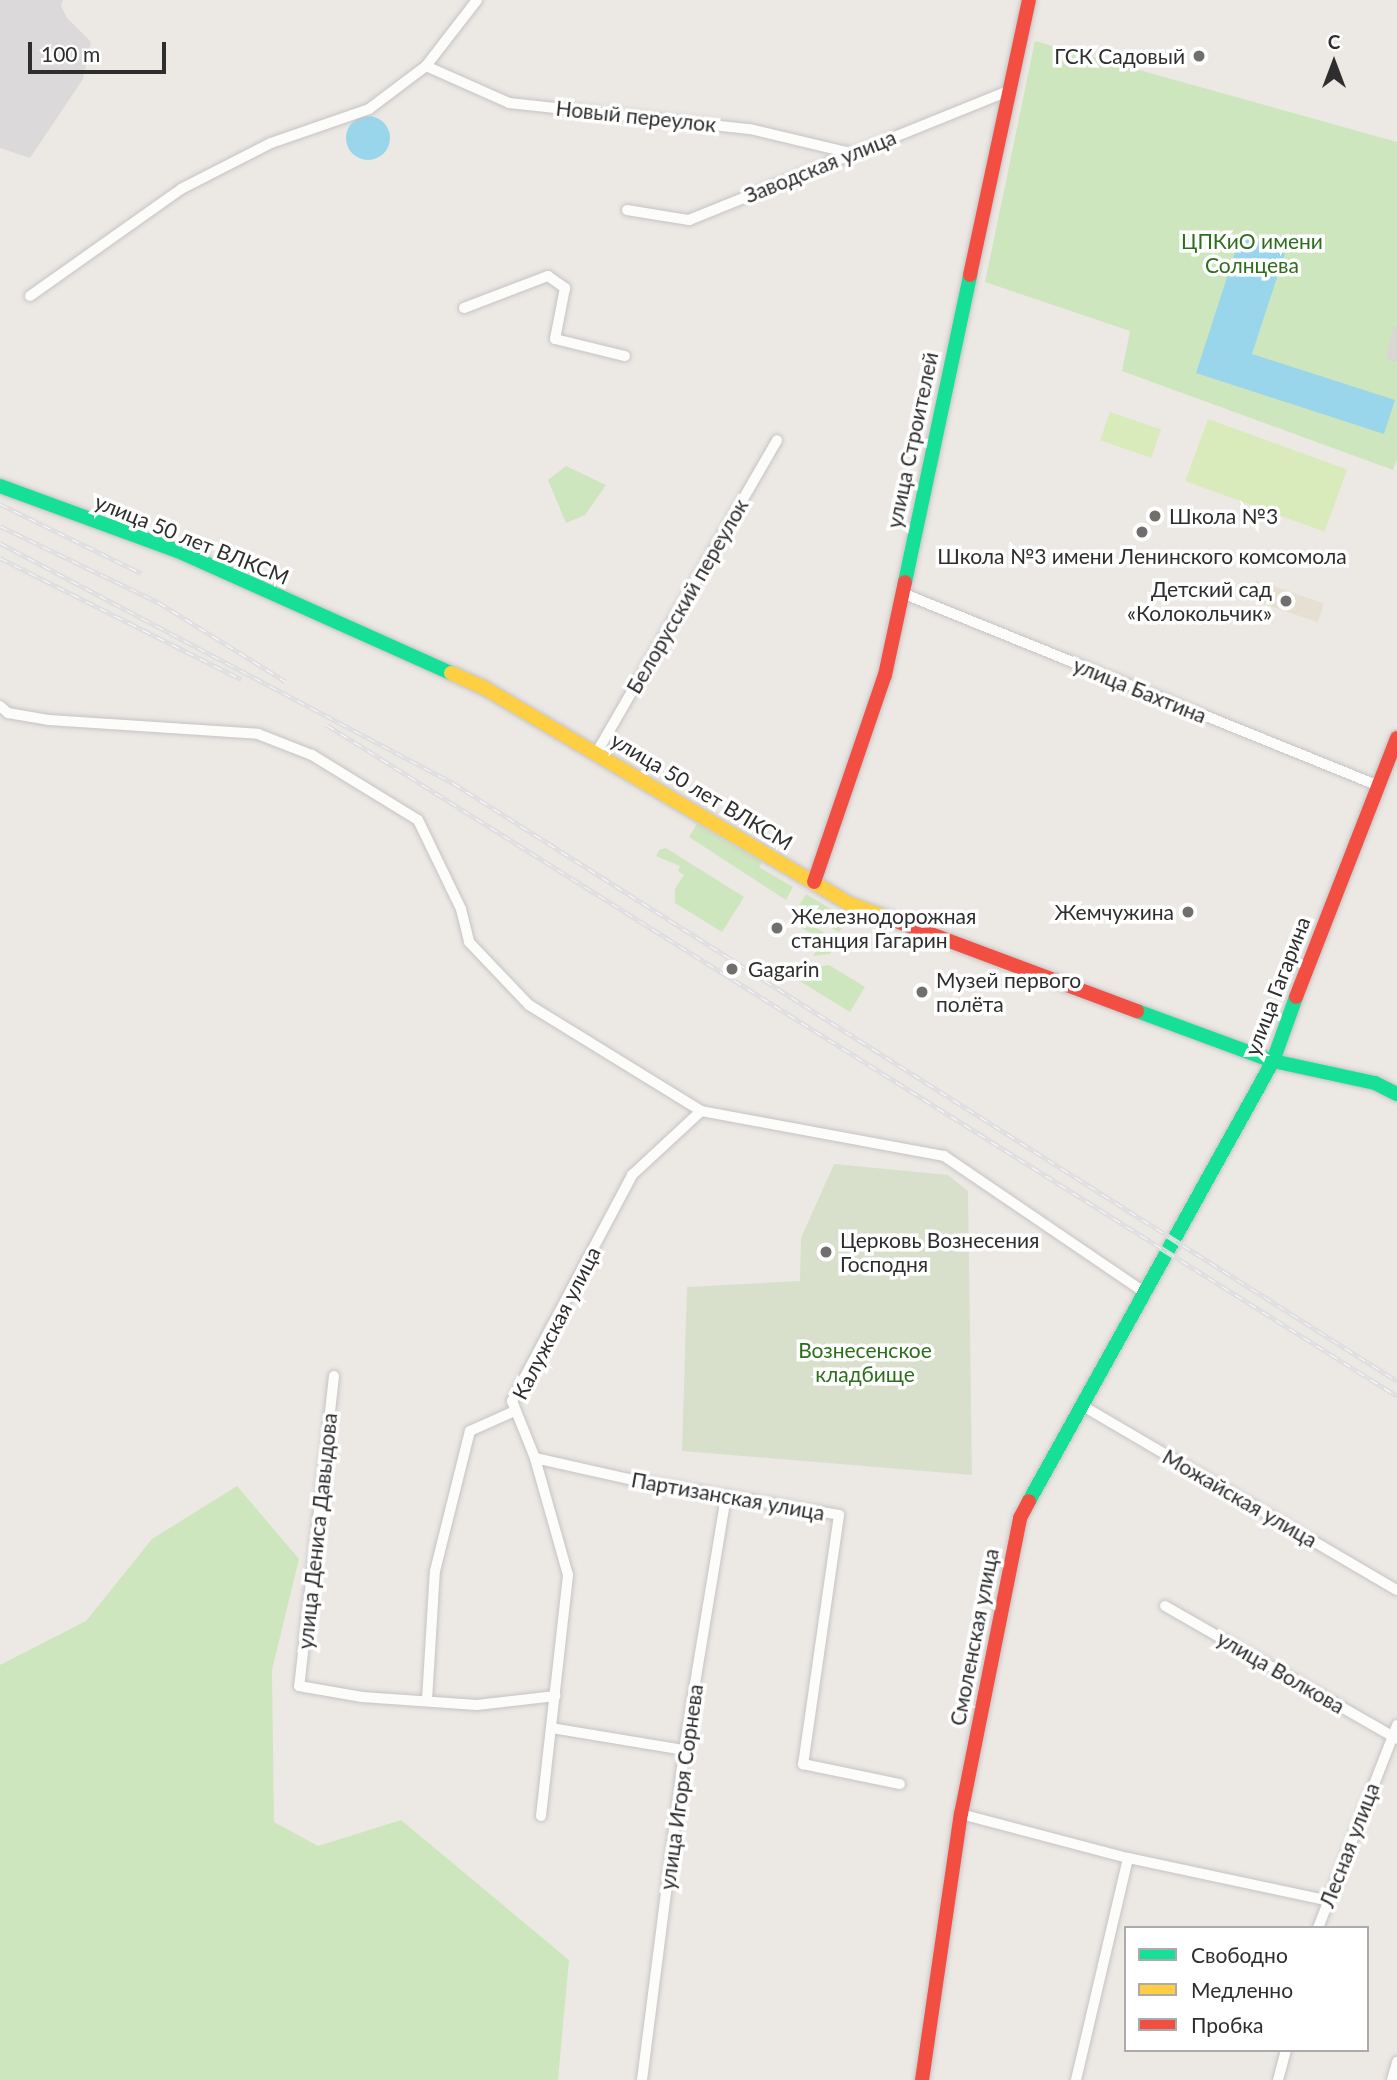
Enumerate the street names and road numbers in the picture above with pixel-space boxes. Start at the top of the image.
street label: Новый переулок [555,95,717,137]
street label: Заводская улица [740,124,900,208]
street label: улица Строителей [881,350,943,530]
street label: улица 50 лет ВЛКСМ [91,488,293,590]
street label: Белорусский переулок [621,494,753,698]
street label: улица Бахтина [1070,652,1210,728]
street label: улица 50 лет ВЛКСМ [607,727,797,855]
street label: улица Гагарина [1239,913,1315,1059]
street label: Калужская улица [507,1242,605,1404]
street label: улица Дениса Давыдова [292,1412,342,1650]
street label: Можайская улица [1158,1444,1322,1552]
street label: Партизанская улица [629,1467,827,1525]
street label: Смоленская улица [944,1546,1004,1728]
street label: улица Волкова [1213,1625,1349,1719]
street label: улица Игоря Сорнева [654,1683,708,1891]
street label: Лесная улица [1314,1779,1384,1911]

